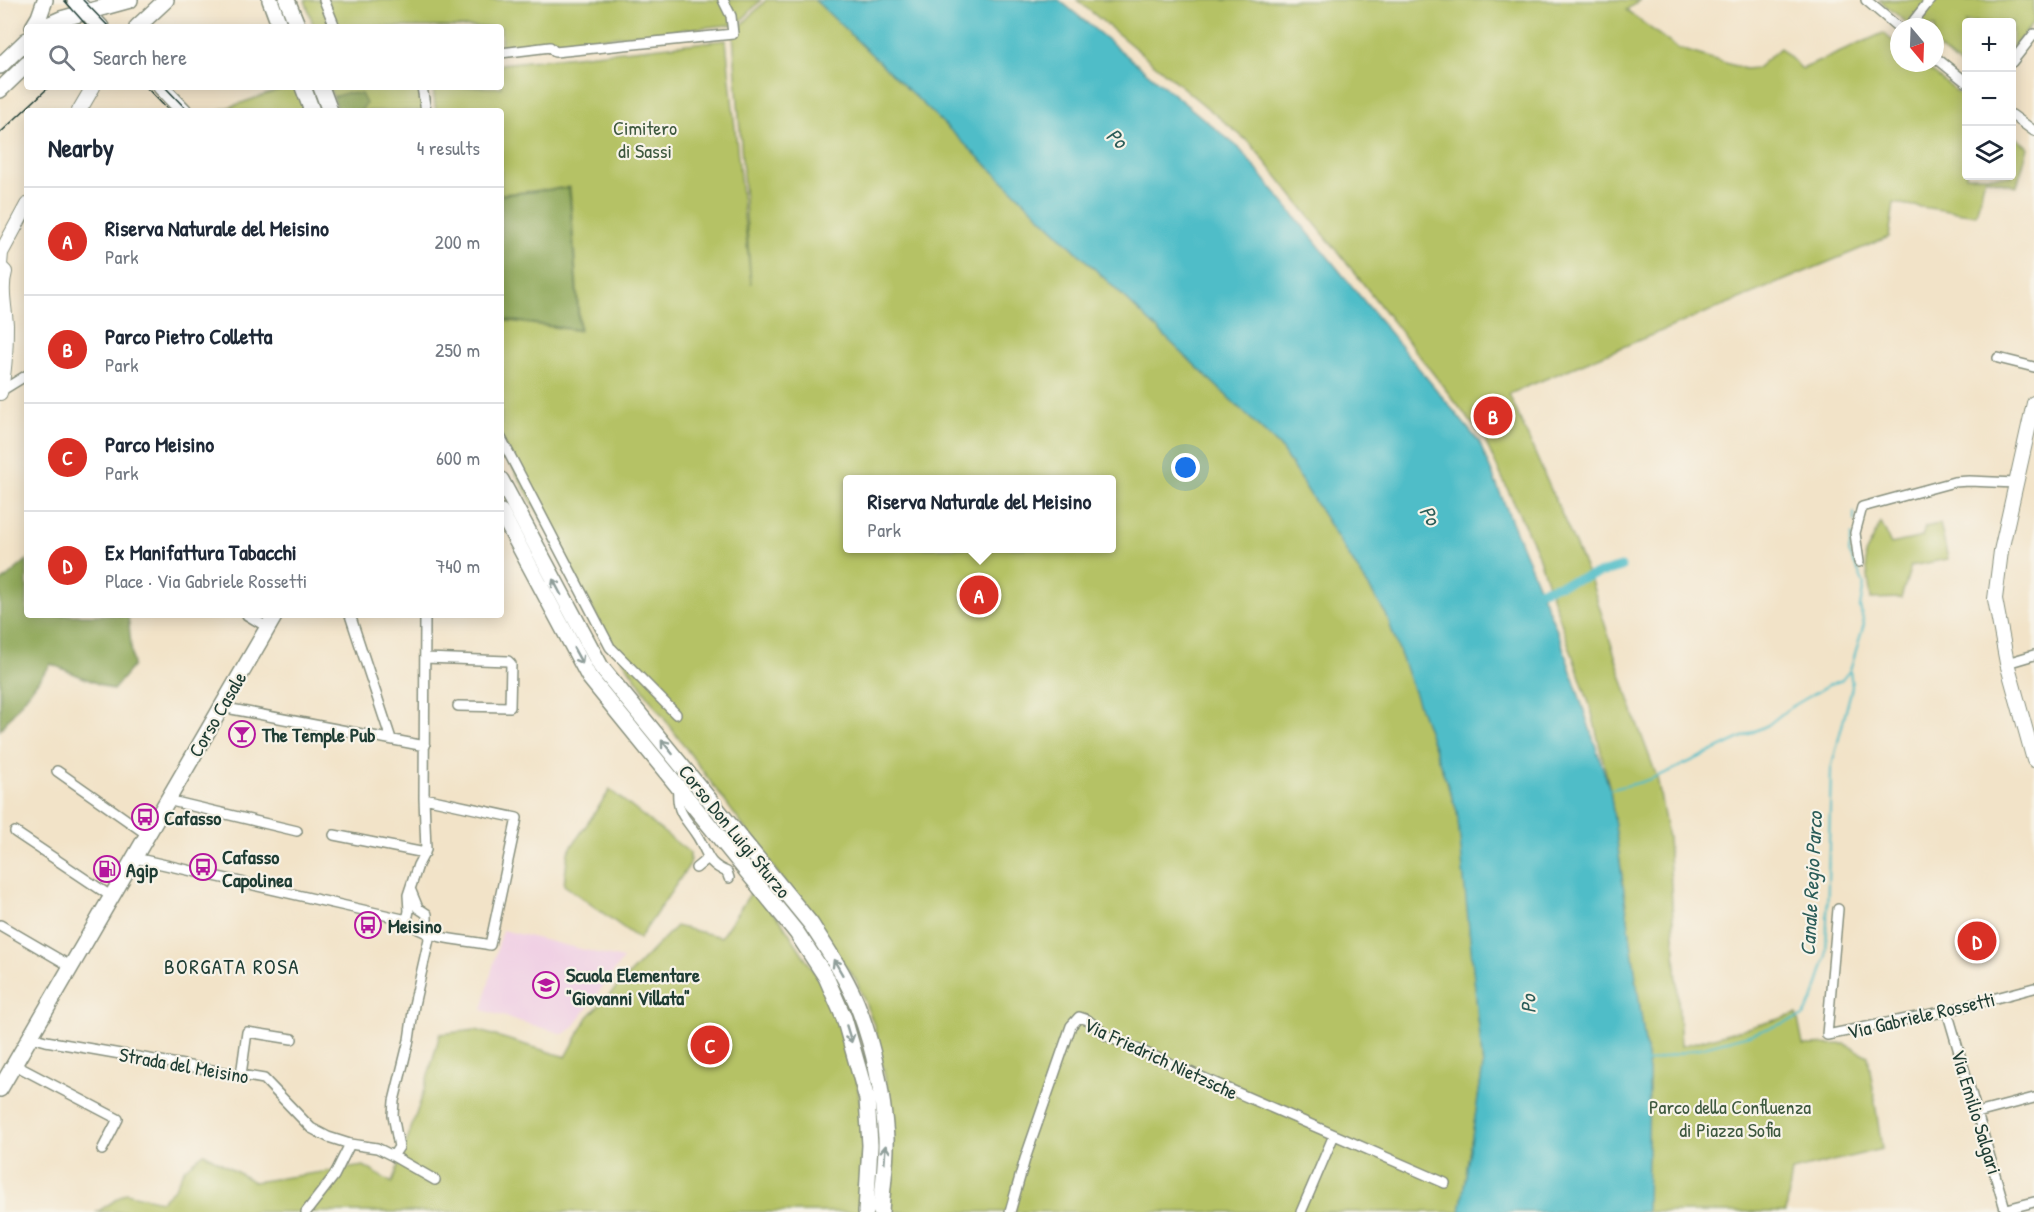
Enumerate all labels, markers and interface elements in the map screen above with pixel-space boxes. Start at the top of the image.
north arrow [1890,18,1944,72]
map controls [1962,18,2016,180]
button: + [1962,18,2016,72]
search box [24,24,504,90]
icon: search [45,41,78,74]
text: Search here [93,42,187,72]
button: − [1962,72,2016,126]
park label: Cimitero di Sassi [613,114,677,164]
water label: Po [1100,121,1135,156]
button: layers [1962,126,2016,180]
text: Nearby [48,130,114,165]
text: 4 results [417,134,480,161]
text: Riserva Naturale del Meisino [105,213,329,243]
text: A [63,228,72,255]
text: 200 m [435,228,480,255]
text: Park [105,243,138,270]
text: Parco Pietro Colletta [105,321,272,351]
text: B [62,336,73,363]
text: 250 m [435,336,480,363]
text: Park [105,351,138,378]
pin: B [1474,394,1512,438]
text: Parco Meisino [105,429,214,459]
text: C [62,444,73,471]
text: 600 m [436,444,480,471]
your location [1171,453,1200,482]
text: Park [105,459,138,486]
popup [843,475,1116,553]
text: Riserva Naturale del Meisino [868,486,1091,516]
water label: Po [1413,500,1448,532]
text: Park [868,516,901,543]
text: Ex Manifattura Tabacchi [105,537,297,567]
text: D [63,552,72,579]
text: 740 m [435,552,480,579]
text: Place · Via Gabriele Rossetti [105,567,307,594]
pin: A [960,572,998,618]
one-way arrow [551,578,562,596]
one-way arrow [572,647,584,664]
street label: Corso Casale [182,666,252,762]
bar icon: The Temple Pub [227,719,257,749]
place label: The Temple Pub [261,721,376,749]
one-way arrow [660,739,673,755]
street label: Corso Don Luigi Sturzo [673,759,797,903]
bus stop icon: Cafasso [130,802,160,832]
place label: Cafasso [164,804,221,831]
water label: Canale Regio Parco [1793,810,1829,957]
place label: Cafasso Capolinea [222,843,292,894]
bus stop icon: Cafasso Capolinea [188,852,218,882]
fuel station icon: Agip [92,854,122,884]
place label: Agip [126,856,158,884]
bus stop icon: Meisino [353,910,383,940]
place label: Meisino [388,912,442,939]
pin: D [1958,918,1996,964]
district label: BORGATA ROSA [164,952,300,981]
one-way arrow [831,959,843,976]
place label: Scuola Elementare "Giovanni Villata" [566,961,700,1011]
school or university icon: Scuola Elementare "Giovanni Villata" [531,970,561,1000]
street label: Via Gabriele Rossetti [1845,985,1997,1045]
water label: Po [1513,993,1543,1014]
street label: Via Friedrich Nietzsche [1080,1010,1242,1106]
pin: C [690,1022,730,1068]
one-way arrow [844,1024,855,1043]
street label: Strada del Meisino [117,1040,251,1090]
street label: Via Emilio Salgari [1945,1046,2009,1178]
park label: Parco della Confluenza di Piazza Sofia [1649,1093,1811,1143]
one-way arrow [880,1144,891,1164]

